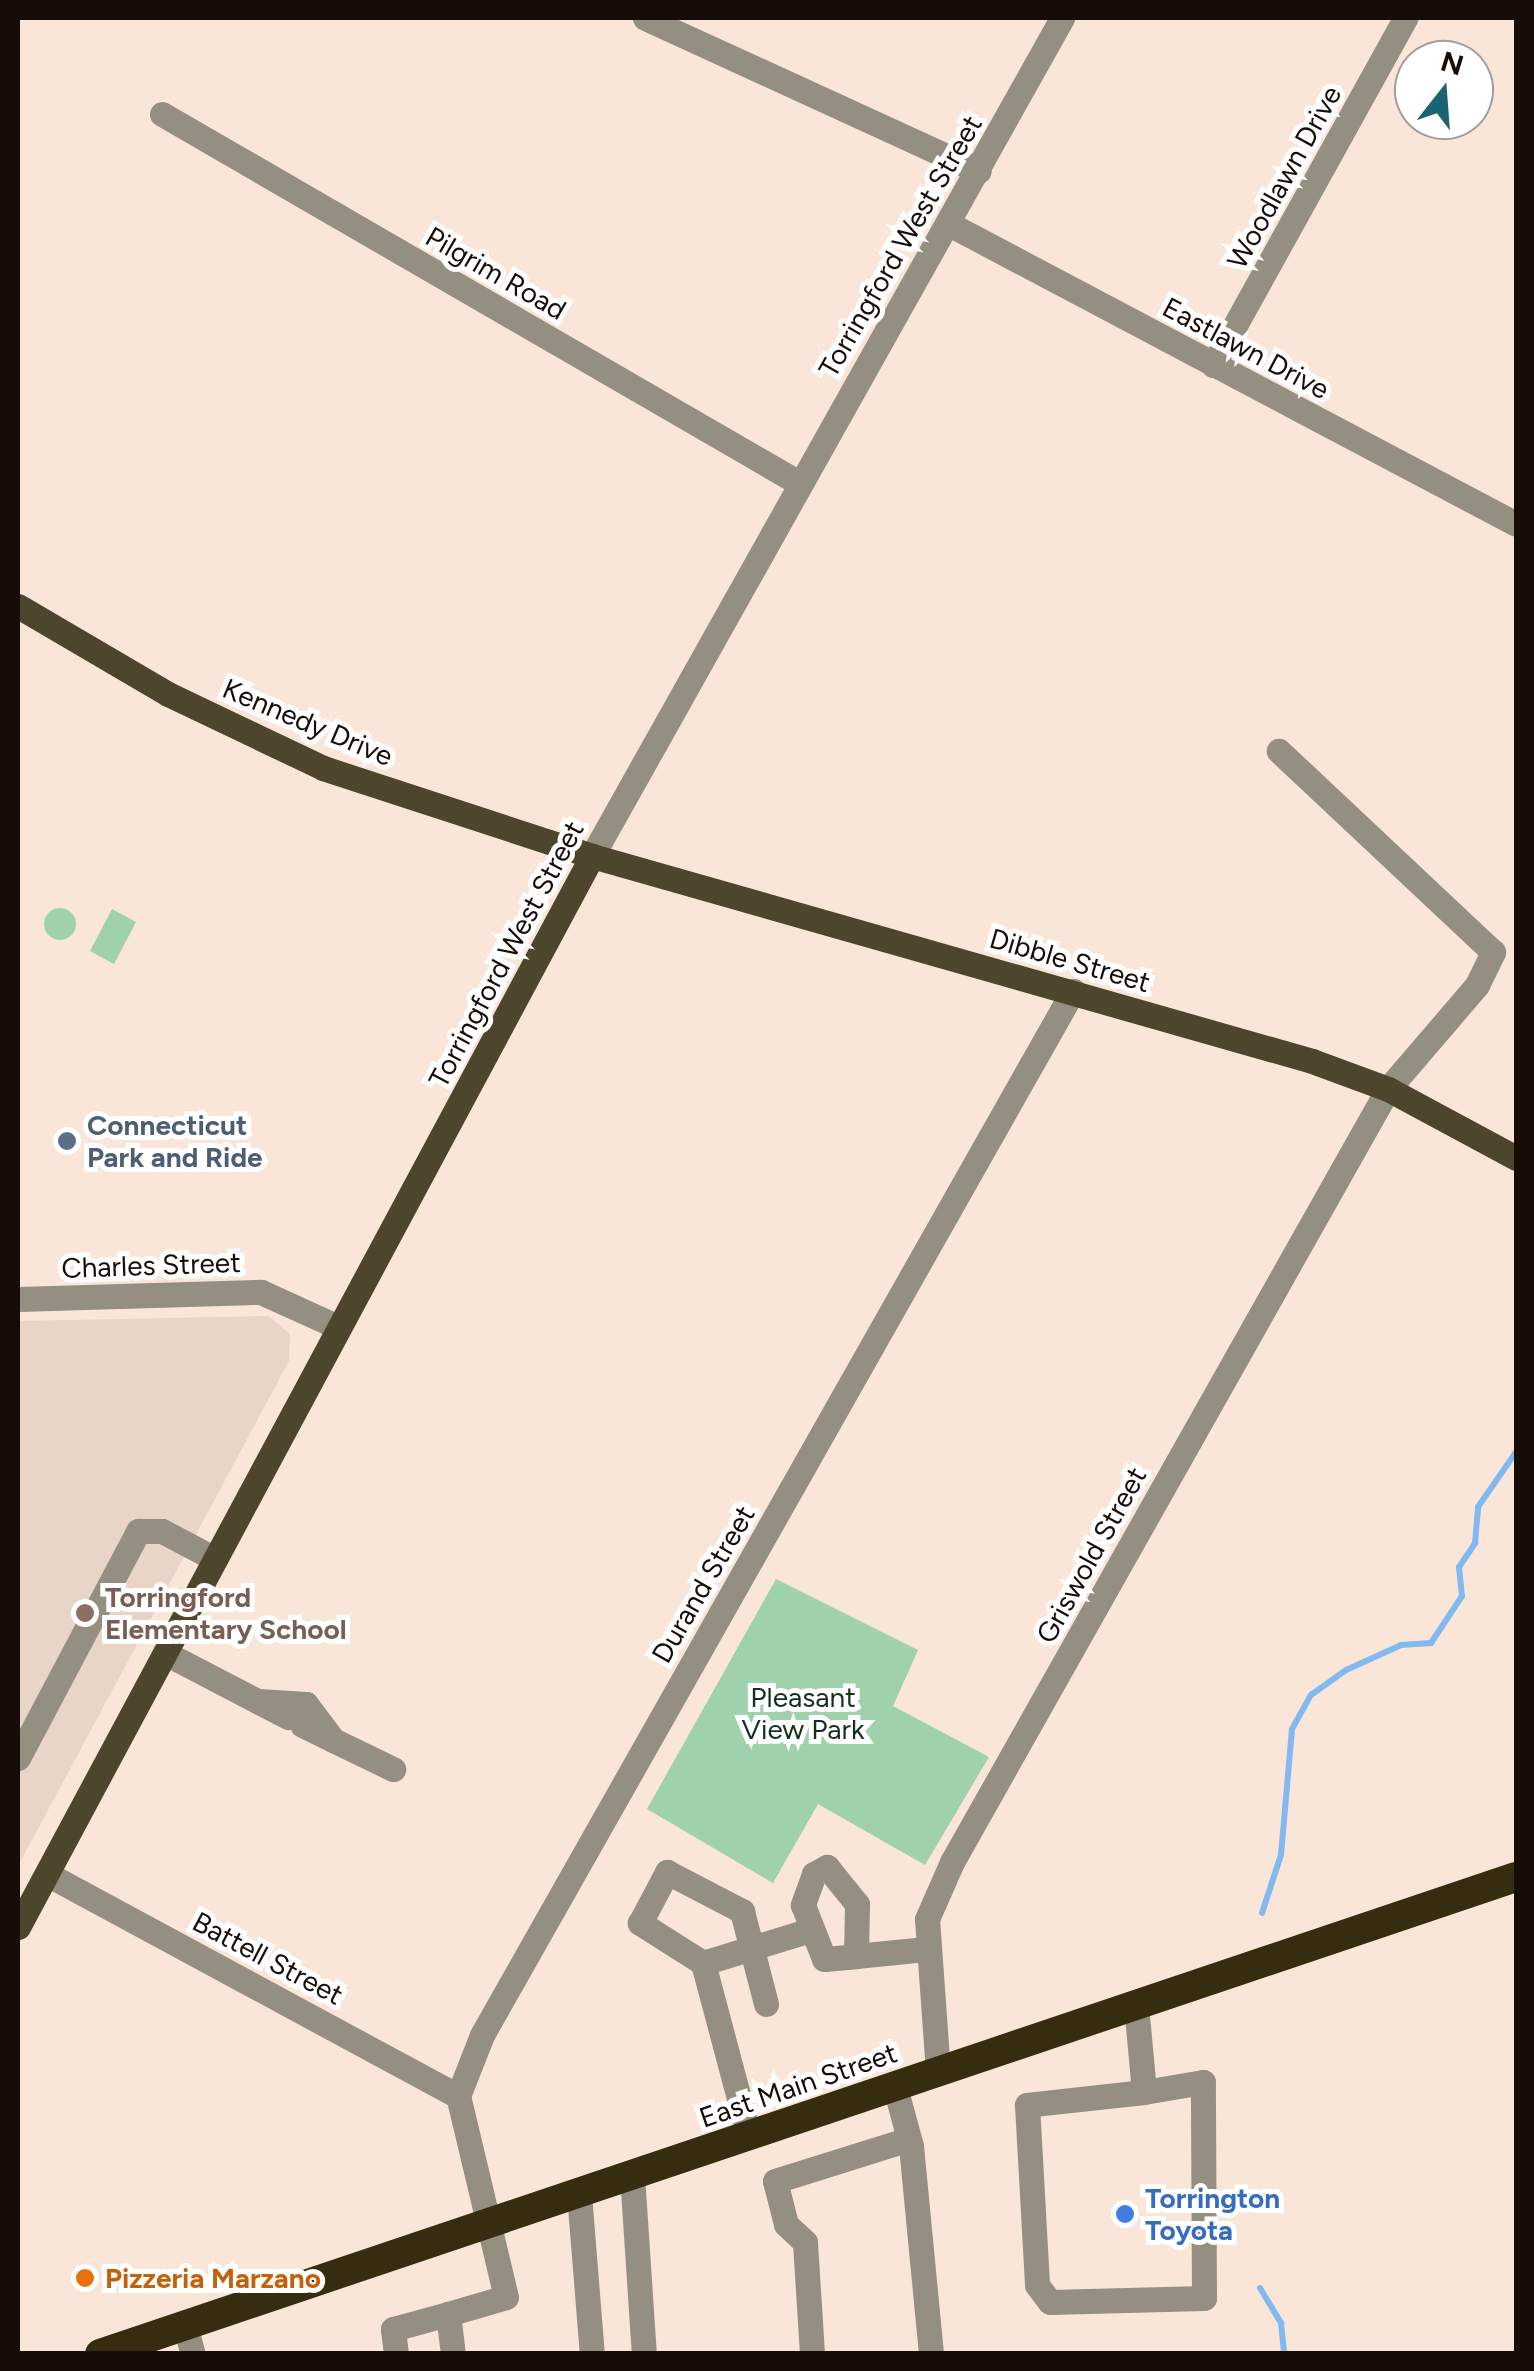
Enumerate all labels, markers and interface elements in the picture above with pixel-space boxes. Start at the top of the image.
north arrow [1394,40,1494,140]
text: N [1437,44,1468,83]
street label: Woodlawn Drive [1220,80,1348,274]
street label: Torringford West Street [811,109,989,383]
street label: Pilgrim Road [420,219,572,327]
street label: Eastlawn Drive [1157,290,1335,406]
street label: Kennedy Drive [218,671,398,773]
street label: Torringford West Street [422,815,590,1093]
street label: Dibble Street [986,921,1154,999]
place label: Connecticut Park and Ride [87,1108,263,1174]
marker: Connecticut Park and Ride [56,1130,78,1152]
street label: Charles Street [61,1245,241,1285]
street label: Griswold Street [1029,1461,1153,1649]
street label: Durand Street [644,1499,762,1669]
place label: Torringford Elementary School [105,1580,347,1646]
marker: Torringford Elementary School [74,1602,96,1624]
park label: Pleasant View Park [742,1680,864,1746]
street label: Battell Street [187,1904,349,2012]
street label: East Main Street [695,2035,901,2135]
place label: Torrington Toyota [1145,2181,1280,2247]
marker: Torrington Toyota [1114,2203,1136,2225]
place label: Pizzeria Marzano [105,2261,321,2295]
marker: Pizzeria Marzano [74,2267,96,2289]

